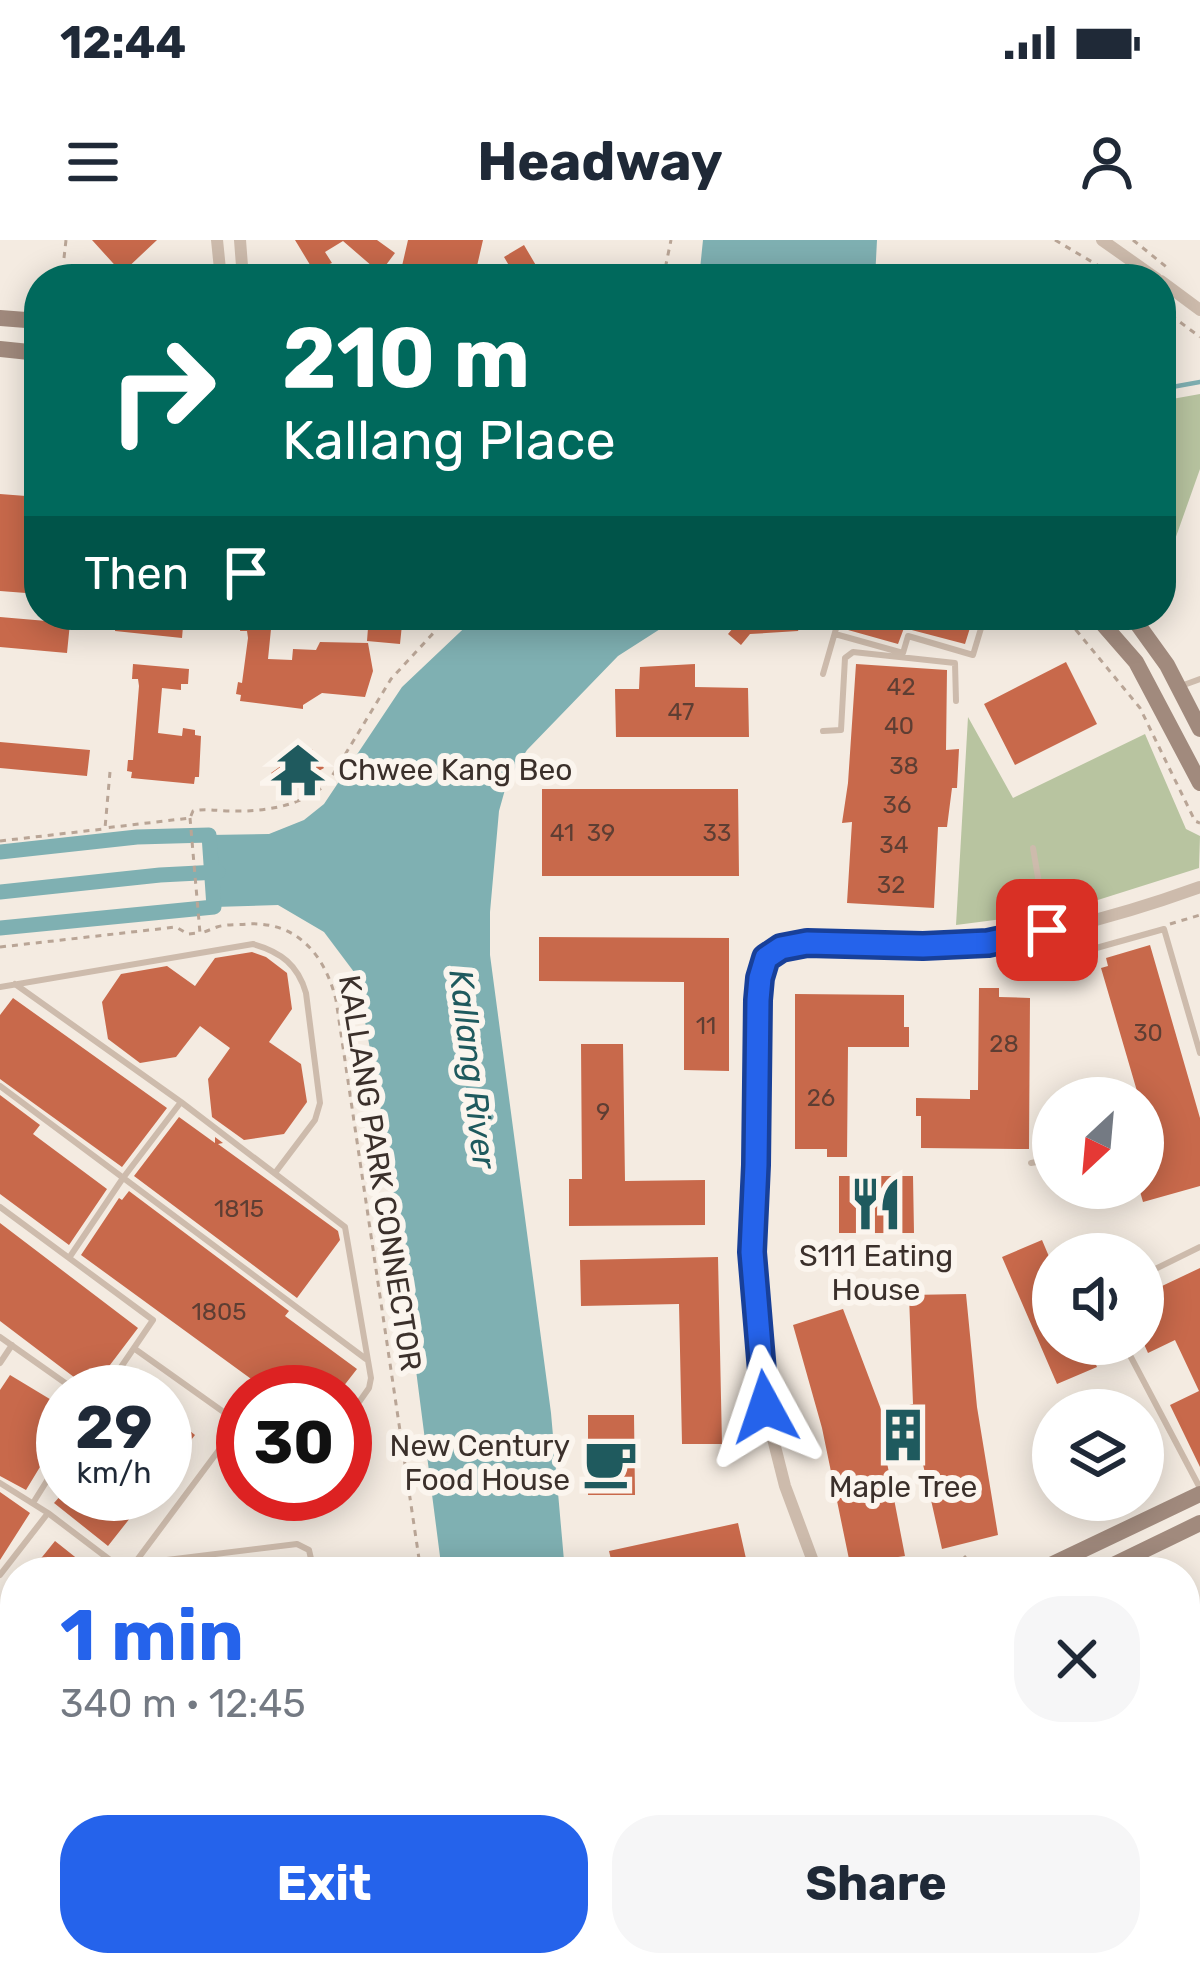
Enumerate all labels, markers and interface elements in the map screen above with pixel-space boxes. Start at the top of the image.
text: 12:44 [60,16,186,69]
icon: menu [60,129,126,195]
icon: person [1074,129,1140,195]
text: Headway [477,130,723,194]
text: 210 m [282,308,530,408]
icon: right [84,312,240,468]
text: Kallang Place [282,409,616,473]
icon: arrive [213,540,279,606]
text: Then [84,547,189,600]
house number: 42 [887,673,916,701]
house number: 47 [668,698,694,726]
house number: 40 [884,712,914,740]
temple icon: Chwee Kang Beo [269,741,327,799]
place label: Chwee Kang Beo [338,752,573,788]
house number: 38 [889,752,919,780]
house number: 36 [883,791,911,819]
house number: 41 [550,819,574,847]
house number: 39 [587,819,615,847]
house number: 33 [703,819,731,847]
house number: 34 [879,831,909,859]
house number: 32 [877,871,905,899]
pin [996,879,1098,981]
icon: arrive [1014,897,1080,963]
water label: Kallang River [441,967,505,1172]
street label: KALLANG PARK CONNECTOR [331,972,429,1374]
house number: 11 [696,1012,716,1040]
house number: 30 [1133,1019,1163,1047]
house number: 28 [989,1030,1019,1058]
north arrow [1032,1077,1164,1209]
map controls [1032,1077,1164,1521]
house number: 26 [807,1084,835,1112]
house number: 9 [596,1098,610,1126]
restaurant icon: S111 Eating House [847,1175,905,1233]
house number: 1815 [214,1195,264,1223]
button: sound [1032,1233,1164,1365]
place label: S111 Eating House [799,1238,953,1308]
house number: 1805 [191,1298,247,1326]
position arrow [702,1344,828,1470]
speed limit sign: 30 [216,1365,372,1521]
button: layers [1032,1389,1164,1521]
text: 29 [75,1392,153,1463]
building icon: Maple Tree [874,1406,932,1464]
place label: New Century Food House [390,1428,570,1498]
cafe icon: New Century Food House [581,1434,639,1492]
text: km/h [77,1455,151,1491]
place label: Maple Tree [829,1469,977,1505]
text: 1 min [60,1593,244,1678]
button: close [1014,1596,1140,1722]
text: 340 m · 12:45 [60,1681,306,1727]
button: Exit [60,1815,588,1953]
button: Share [612,1815,1140,1953]

